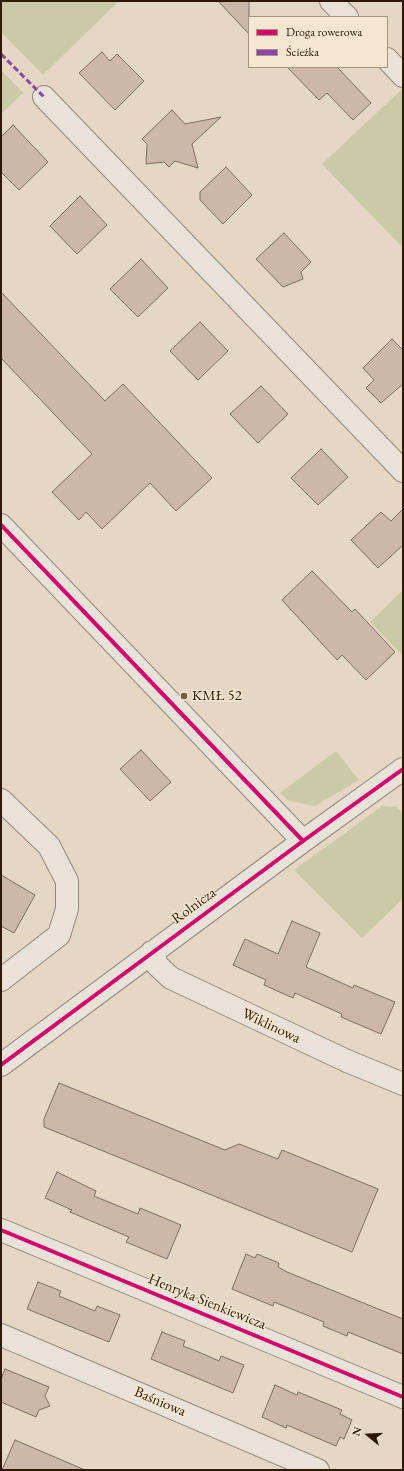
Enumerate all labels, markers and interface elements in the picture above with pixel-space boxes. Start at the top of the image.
legend [248,16,388,68]
text: Droga rowerowa [286,24,362,40]
text: Ścieżka [286,44,319,60]
place label: KMŁ 52 [192,687,242,705]
marker: KMŁ 52 [179,691,189,701]
street label: Rolnicza [168,884,220,928]
street label: Wiklinowa [239,1005,303,1047]
street label: Henryka Sienkiewicza [145,1270,269,1334]
street label: Baśniowa [131,1383,189,1421]
north arrow [348,1415,388,1455]
text: N [349,1425,365,1438]

